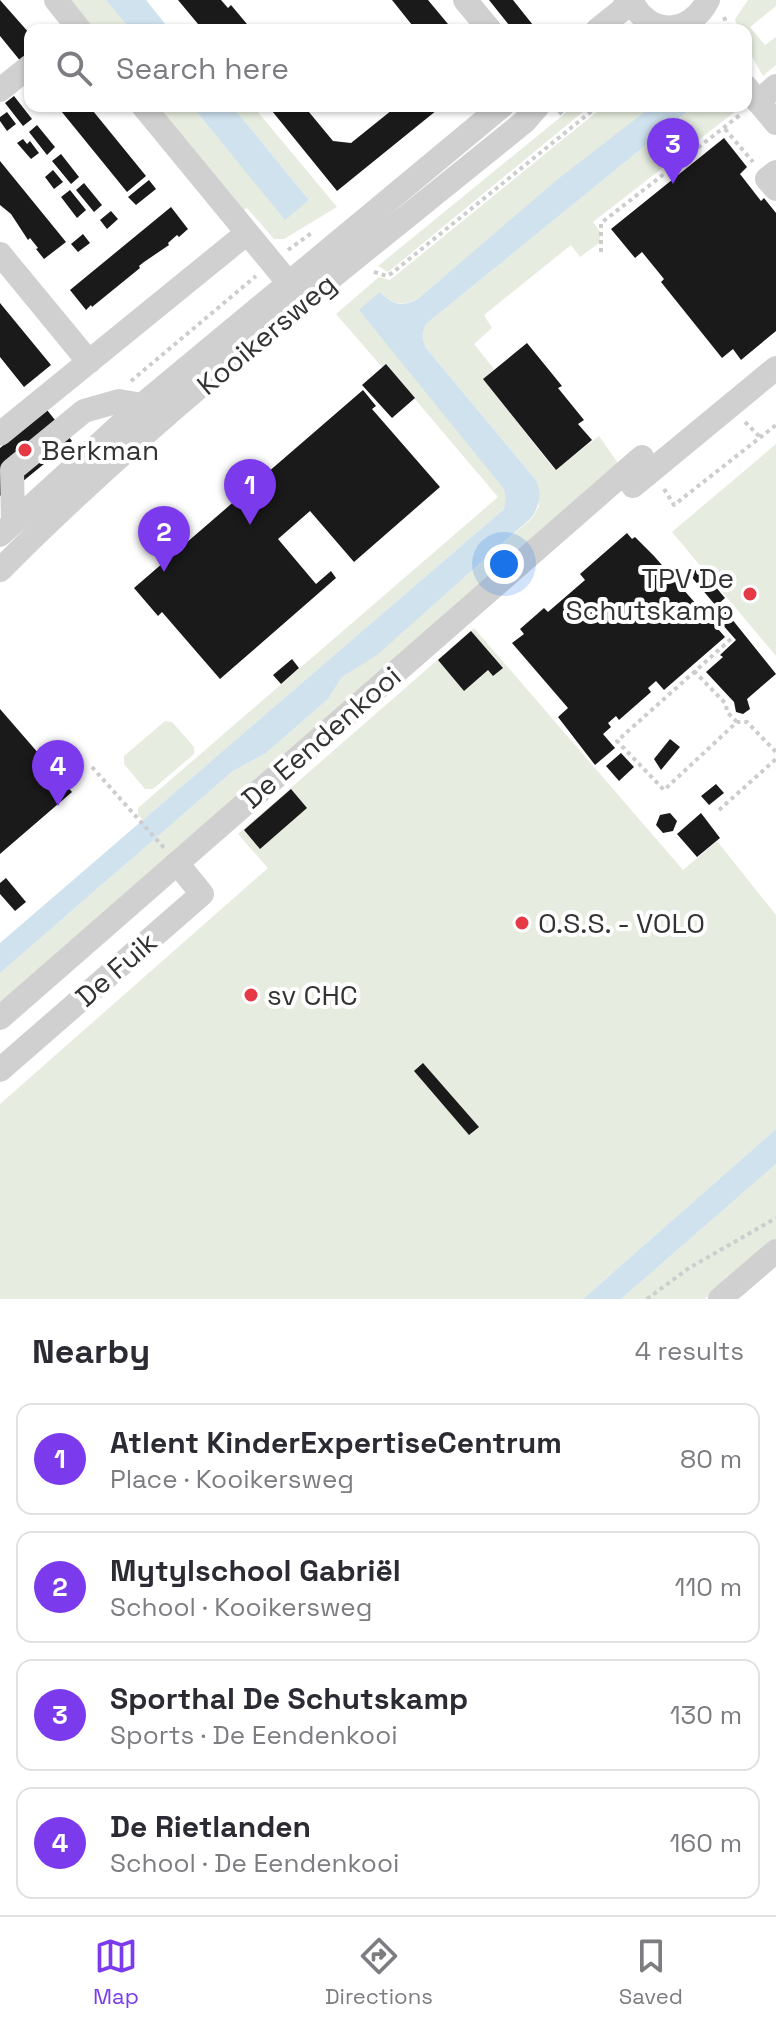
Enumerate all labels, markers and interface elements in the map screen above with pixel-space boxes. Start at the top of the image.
search box [24,24,752,112]
icon: search [52,46,96,90]
text: Search here [116,49,289,88]
pin: 3 [647,118,699,184]
street label: Kooikersweg [189,265,343,403]
place label: Berkman [41,432,159,468]
marker: Berkman [16,441,34,459]
pin: 1 [224,459,276,525]
pin: 2 [138,506,190,572]
your location [484,544,524,584]
place label: TPV De Schutskamp [565,560,734,628]
marker: TPV De Schutskamp [741,585,759,603]
street label: De Eendenkooi [234,658,408,816]
pin: 4 [32,740,84,806]
place label: O.S.S. - VOLO [538,905,705,941]
marker: O.S.S. - VOLO [513,914,531,932]
street label: De Fuik [68,924,164,1014]
place label: sv CHC [267,977,358,1013]
marker: sv CHC [242,986,260,1004]
text: Nearby [32,1330,150,1373]
text: 4 results [635,1334,744,1368]
text: Atlent KinderExpertiseCentrum [110,1423,562,1462]
text: 1 [54,1442,66,1476]
text: 80 m [680,1442,742,1476]
text: Place · Kooikersweg [110,1462,354,1496]
text: Mytylschool Gabriël [110,1551,401,1590]
text: 2 [52,1570,68,1604]
text: 110 m [675,1570,742,1604]
text: School · Kooikersweg [110,1590,372,1624]
text: Sporthal De Schutskamp [110,1679,468,1718]
text: 3 [52,1698,68,1732]
text: 130 m [670,1698,742,1732]
text: Sports · De Eendenkooi [110,1718,398,1752]
text: De Rietlanden [110,1807,311,1846]
text: 4 [52,1826,68,1860]
text: 160 m [670,1826,742,1860]
text: School · De Eendenkooi [110,1846,399,1880]
tab: Map [93,1934,139,2010]
tab: Directions [325,1934,433,2010]
tab: Saved [619,1934,683,2010]

